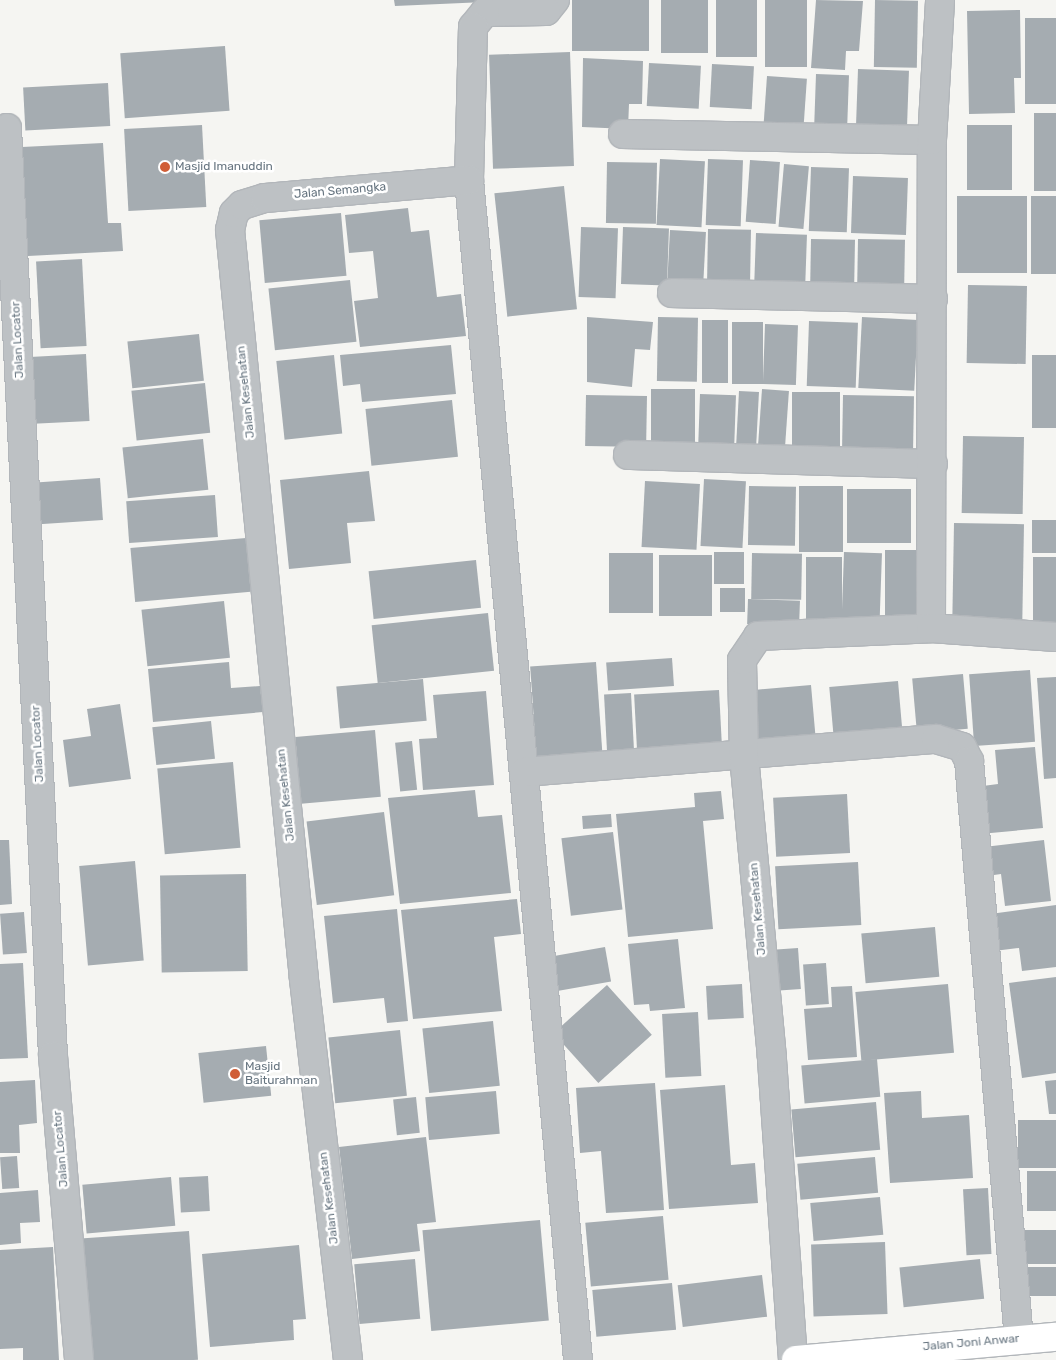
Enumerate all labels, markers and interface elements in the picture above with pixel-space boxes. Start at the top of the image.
place label: Masjid Imanuddin [175,160,273,174]
marker: Masjid Imanuddin [159,161,171,173]
street label: Jalan Semangka [293,180,387,202]
street label: Jalan Locator [9,301,27,379]
street label: Jalan Kesehatan [234,345,258,439]
street label: Jalan Locator [29,705,47,783]
street label: Jalan Kesehatan [274,748,298,842]
street label: Jalan Kesehatan [747,862,769,956]
place label: Masjid Baiturahman [245,1060,317,1088]
marker: Masjid Baiturahman [229,1068,241,1080]
street label: Jalan Locator [50,1110,72,1188]
street label: Jalan Kesehatan [316,1151,342,1245]
street label: Jalan Joni Anwar [922,1332,1020,1354]

